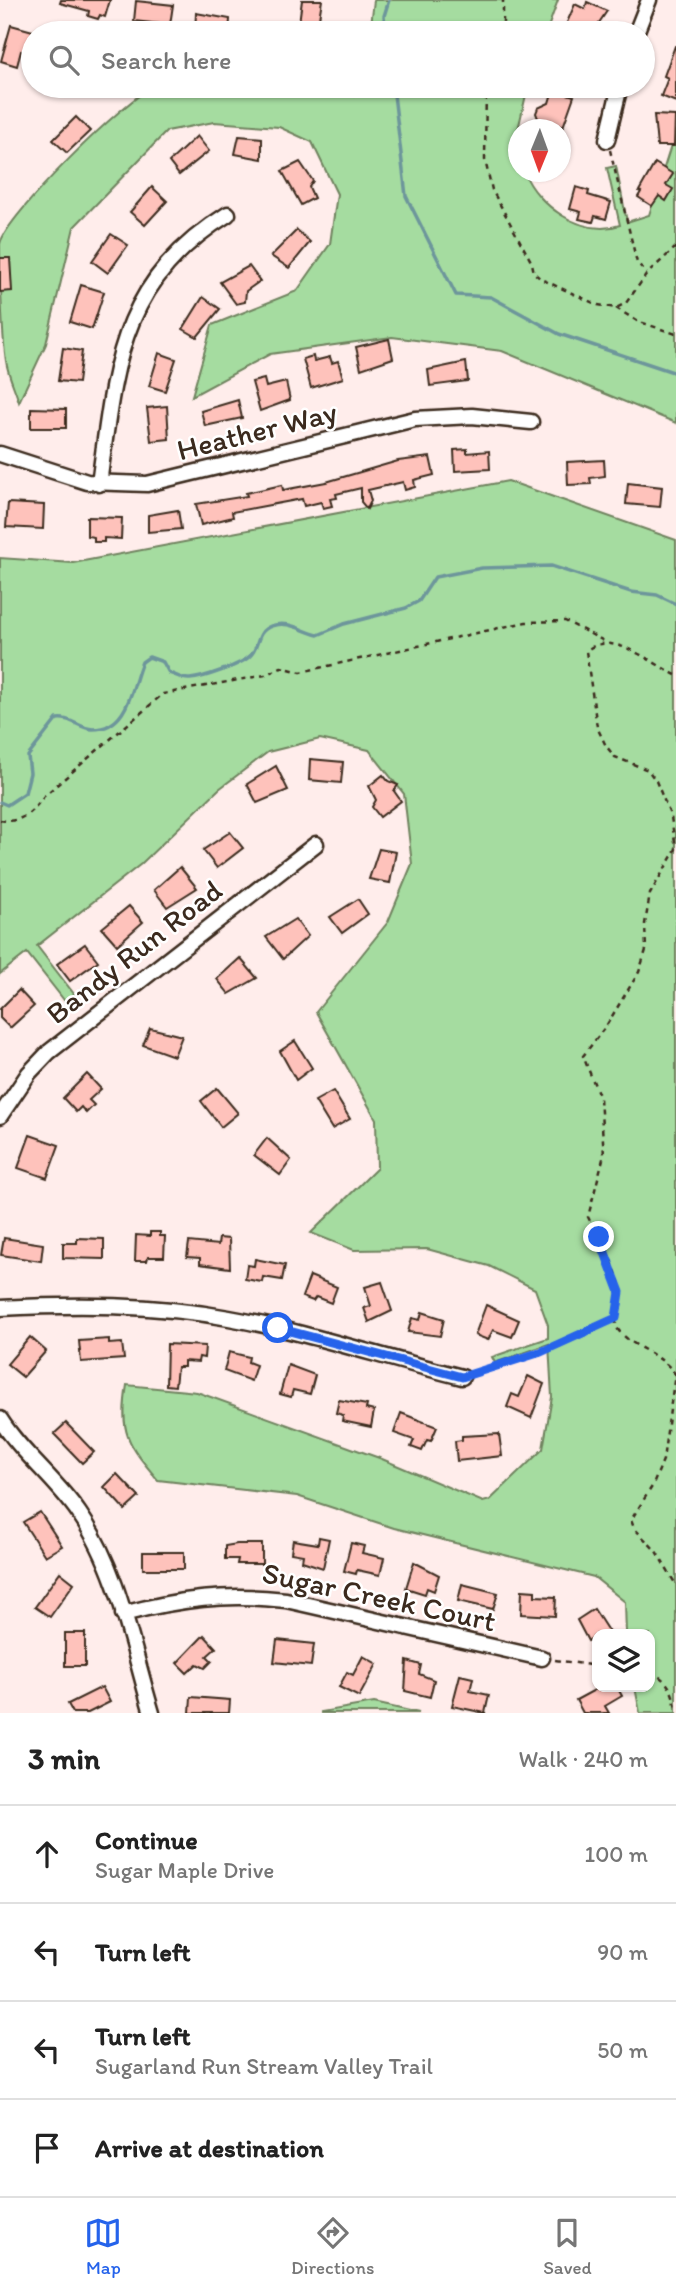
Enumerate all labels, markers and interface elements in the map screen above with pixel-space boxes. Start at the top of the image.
search box [21,21,655,98]
icon: search [45,41,83,79]
text: Search here [101,44,231,76]
north arrow [508,119,571,182]
street label: Heather Way [173,393,341,468]
street label: Bandy Run Road [38,871,229,1032]
route end [583,1221,614,1252]
route start [262,1312,293,1343]
street label: Sugar Creek Court [259,1554,499,1639]
map controls [592,1629,655,1692]
button: layers [592,1629,655,1692]
text: 3 min [28,1740,100,1777]
text: Walk · 240 m [518,1745,648,1773]
text: Continue [95,1824,198,1856]
icon: ahead [28,1835,66,1873]
text: 100 m [584,1840,648,1868]
text: Sugar Maple Drive [95,1856,274,1884]
icon: left [28,1933,66,1971]
text: Turn left [95,1936,191,1968]
text: 90 m [597,1938,648,1966]
text: Turn left [95,2020,191,2052]
icon: left [28,2031,66,2069]
text: 50 m [597,2036,648,2064]
text: Sugarland Run Stream Valley Trail [95,2052,433,2080]
icon: arrive [28,2129,66,2167]
text: Arrive at destination [95,2132,324,2164]
tab: Map [84,2214,122,2279]
tab: Directions [291,2214,375,2279]
tab: Saved [543,2214,592,2279]

